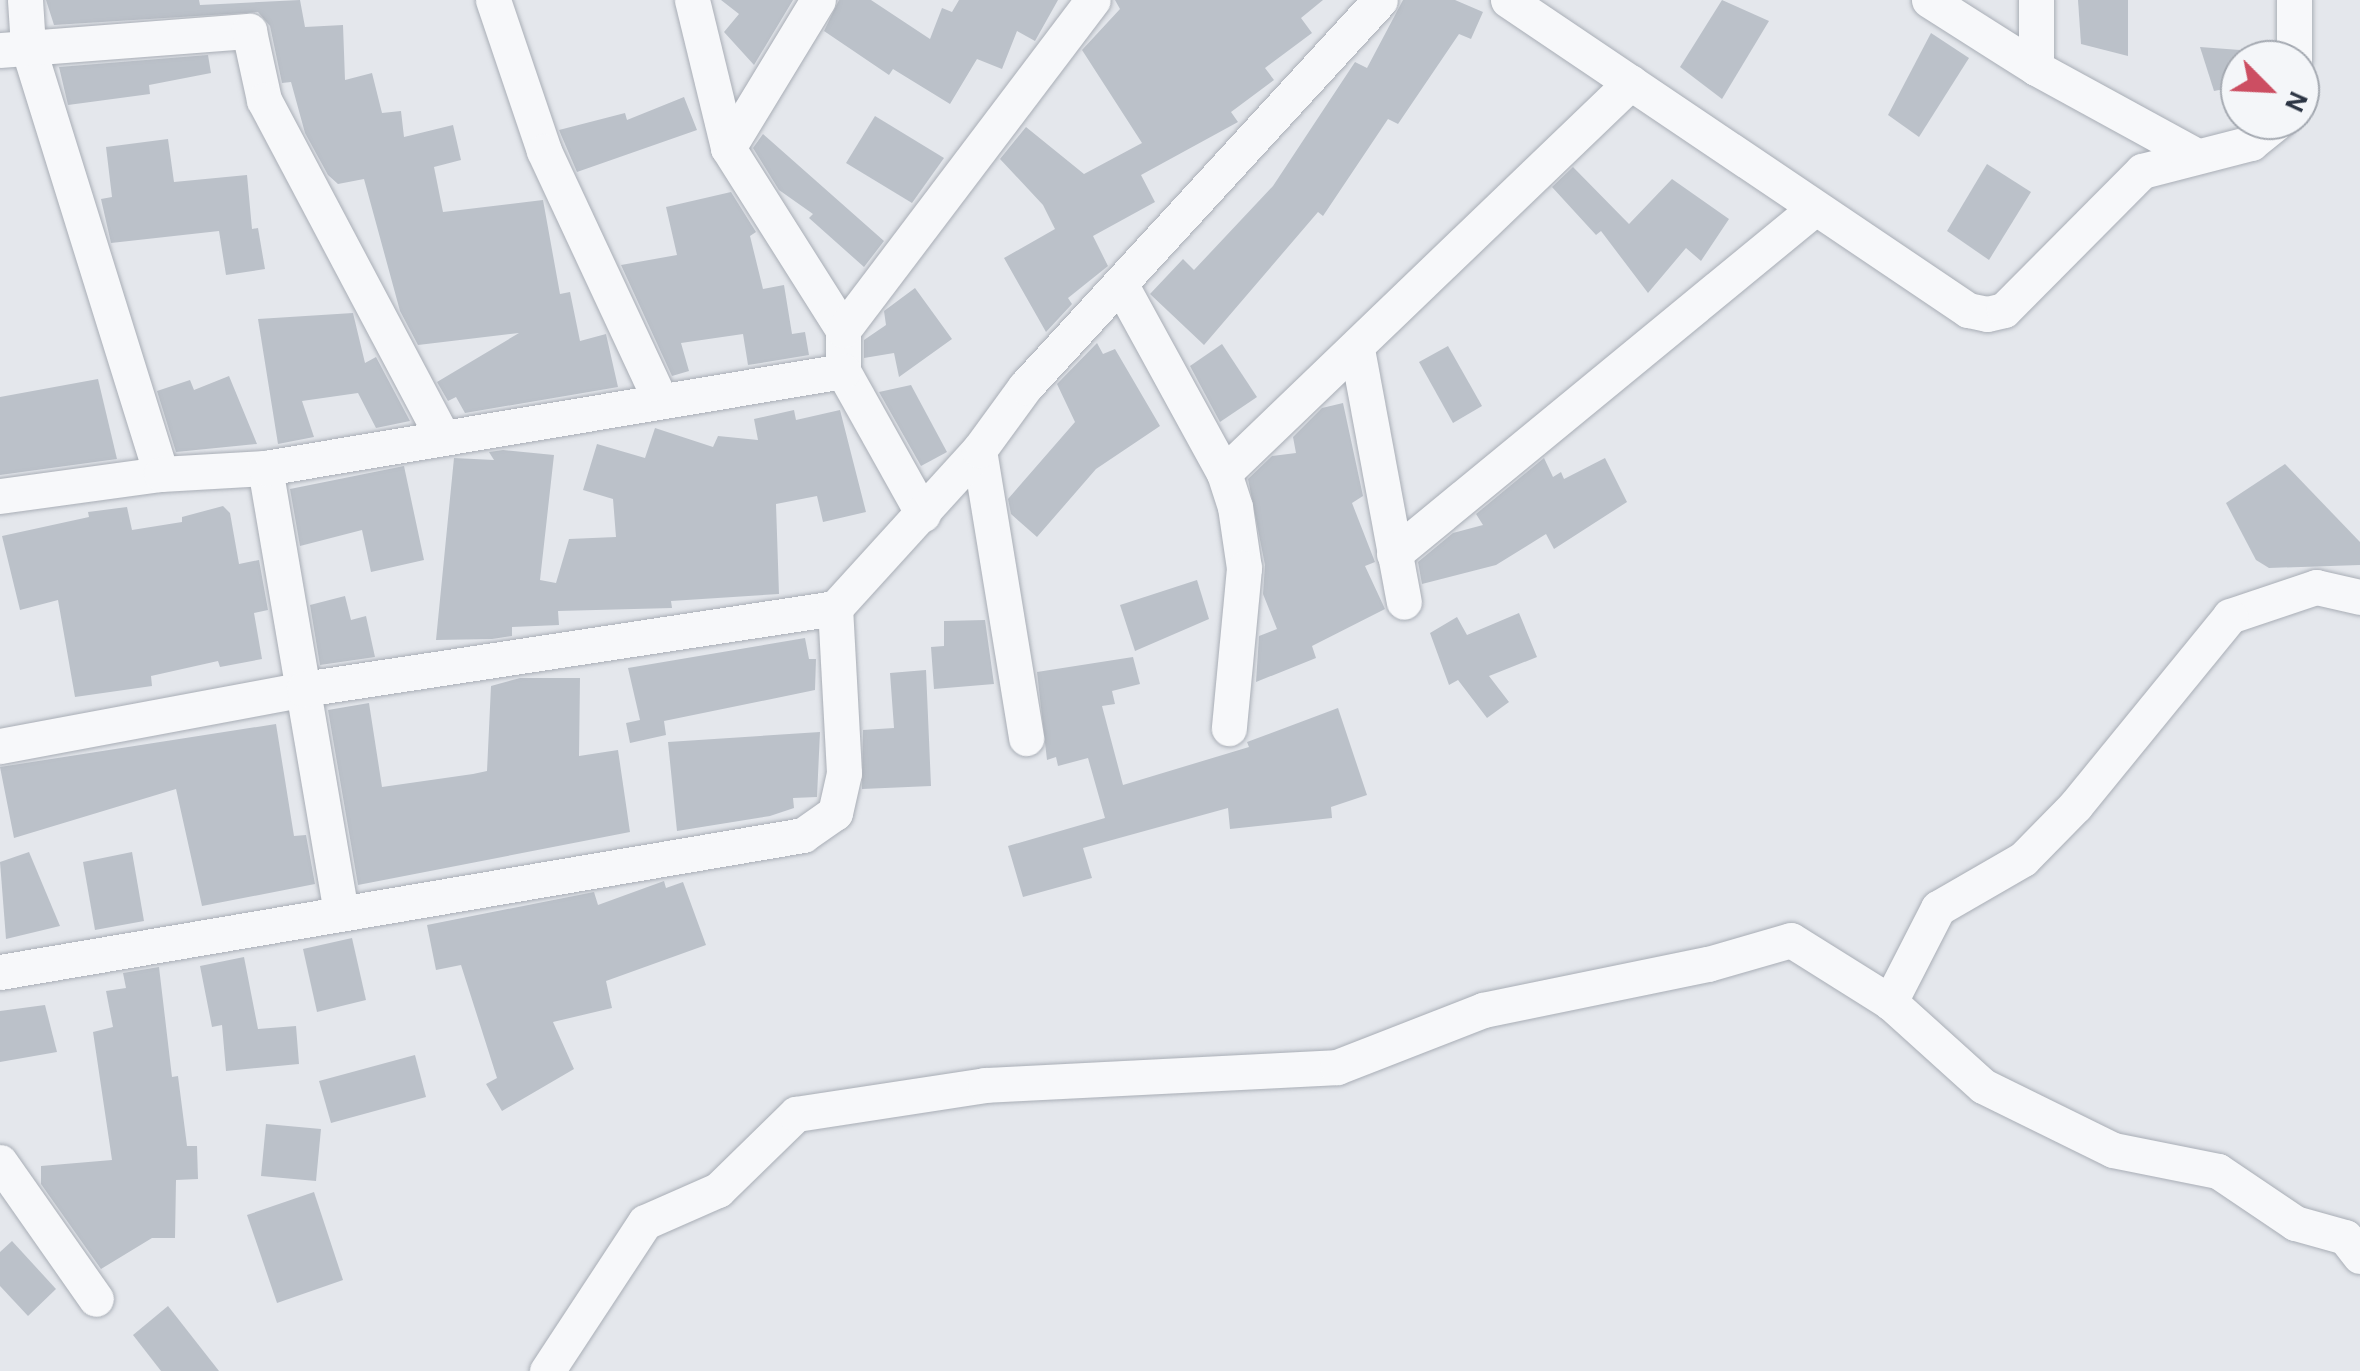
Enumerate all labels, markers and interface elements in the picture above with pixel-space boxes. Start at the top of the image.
north arrow [2220,40,2320,140]
text: N [2279,87,2312,116]

